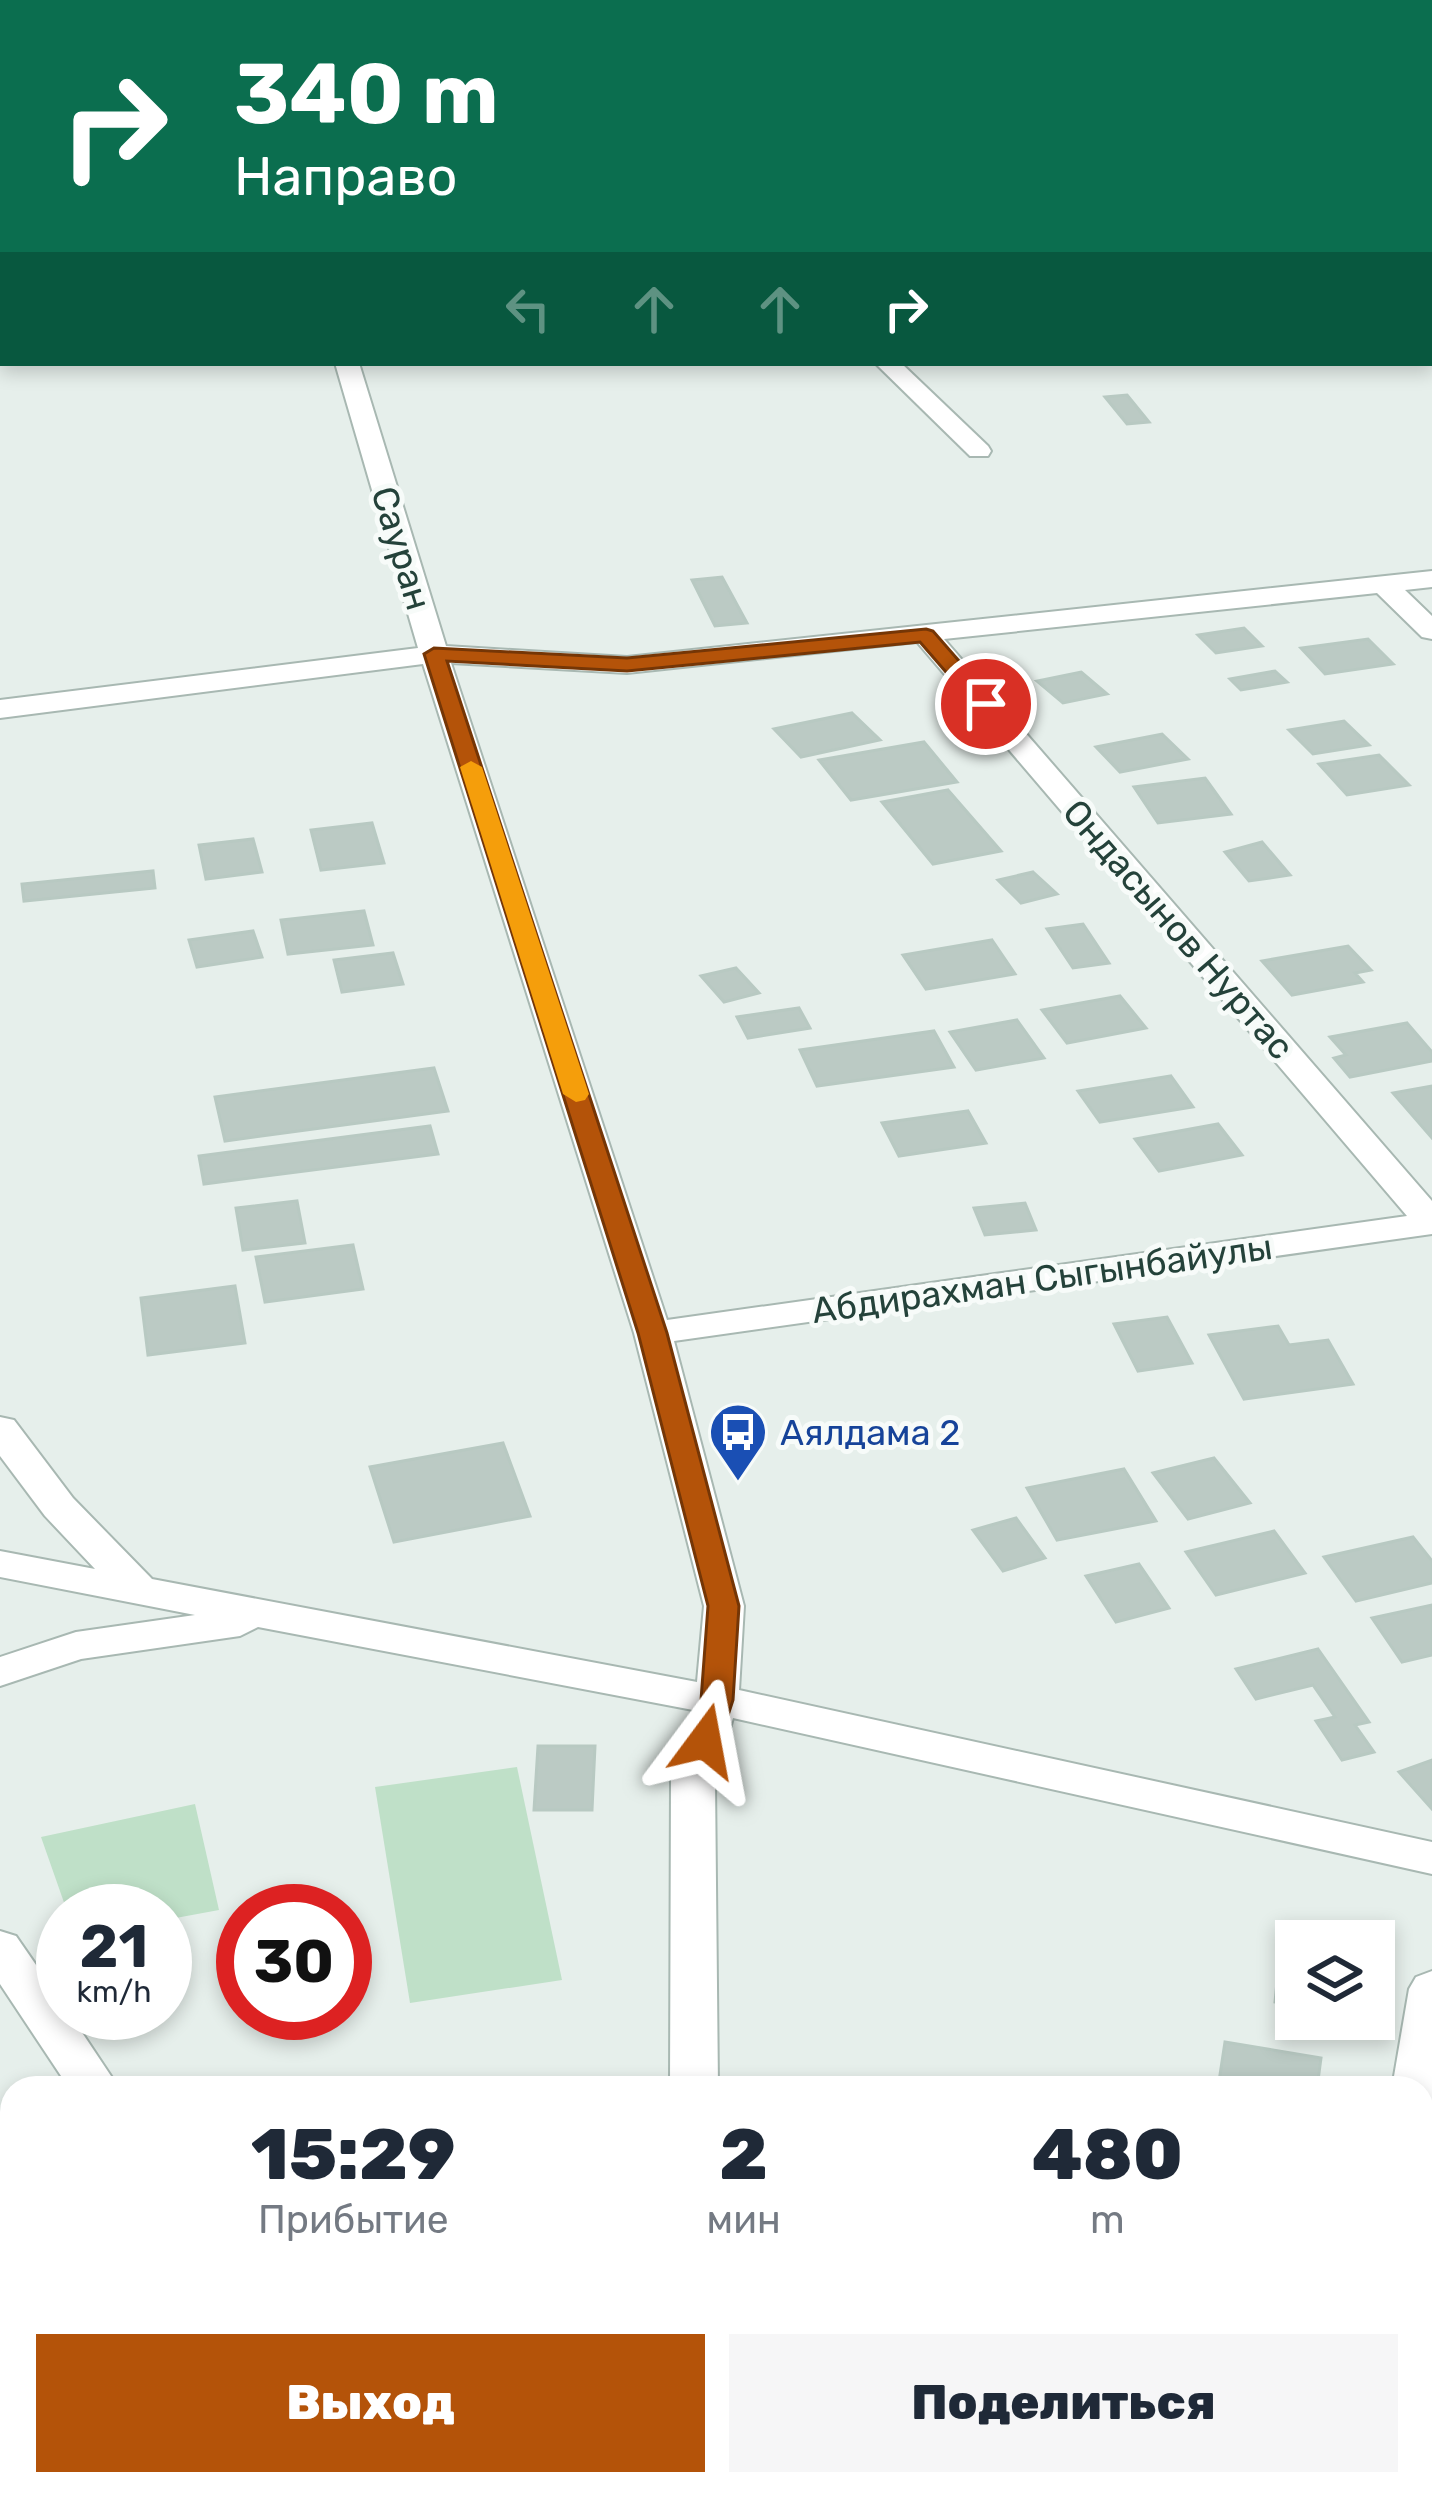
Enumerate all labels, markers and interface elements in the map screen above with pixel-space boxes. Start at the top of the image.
text: 340 m [234,44,499,144]
icon: right [36,48,192,204]
text: Направо [234,145,458,209]
icon: left [495,276,561,342]
icon: ahead [621,276,687,342]
icon: ahead [747,276,813,342]
icon: right [873,276,939,342]
street label: Сауран [362,481,441,615]
pin [935,653,1037,755]
icon: arrive [953,671,1019,737]
street label: Ондасынов Нуртас [1054,791,1303,1068]
street label: Абдирахман Сыгынбайулы [809,1225,1275,1332]
bus stop icon: Аялдама 2 [707,1401,769,1483]
place label: Аялдама 2 [780,1411,960,1454]
position arrow [642,1678,768,1804]
speed limit sign: 30 [216,1884,372,2040]
text: 21 [80,1911,148,1982]
map controls [1275,1920,1395,2040]
button: layers [1275,1920,1395,2040]
text: km/h [77,1974,151,2010]
text: 15:29 [251,2112,456,2197]
text: 2 [719,2112,768,2197]
text: 480 [1032,2112,1183,2197]
text: Прибытие [258,2197,449,2243]
text: мин [707,2197,781,2243]
text: m [1090,2197,1125,2243]
button: Выход [36,2334,705,2472]
button: Поделиться [729,2334,1398,2472]

